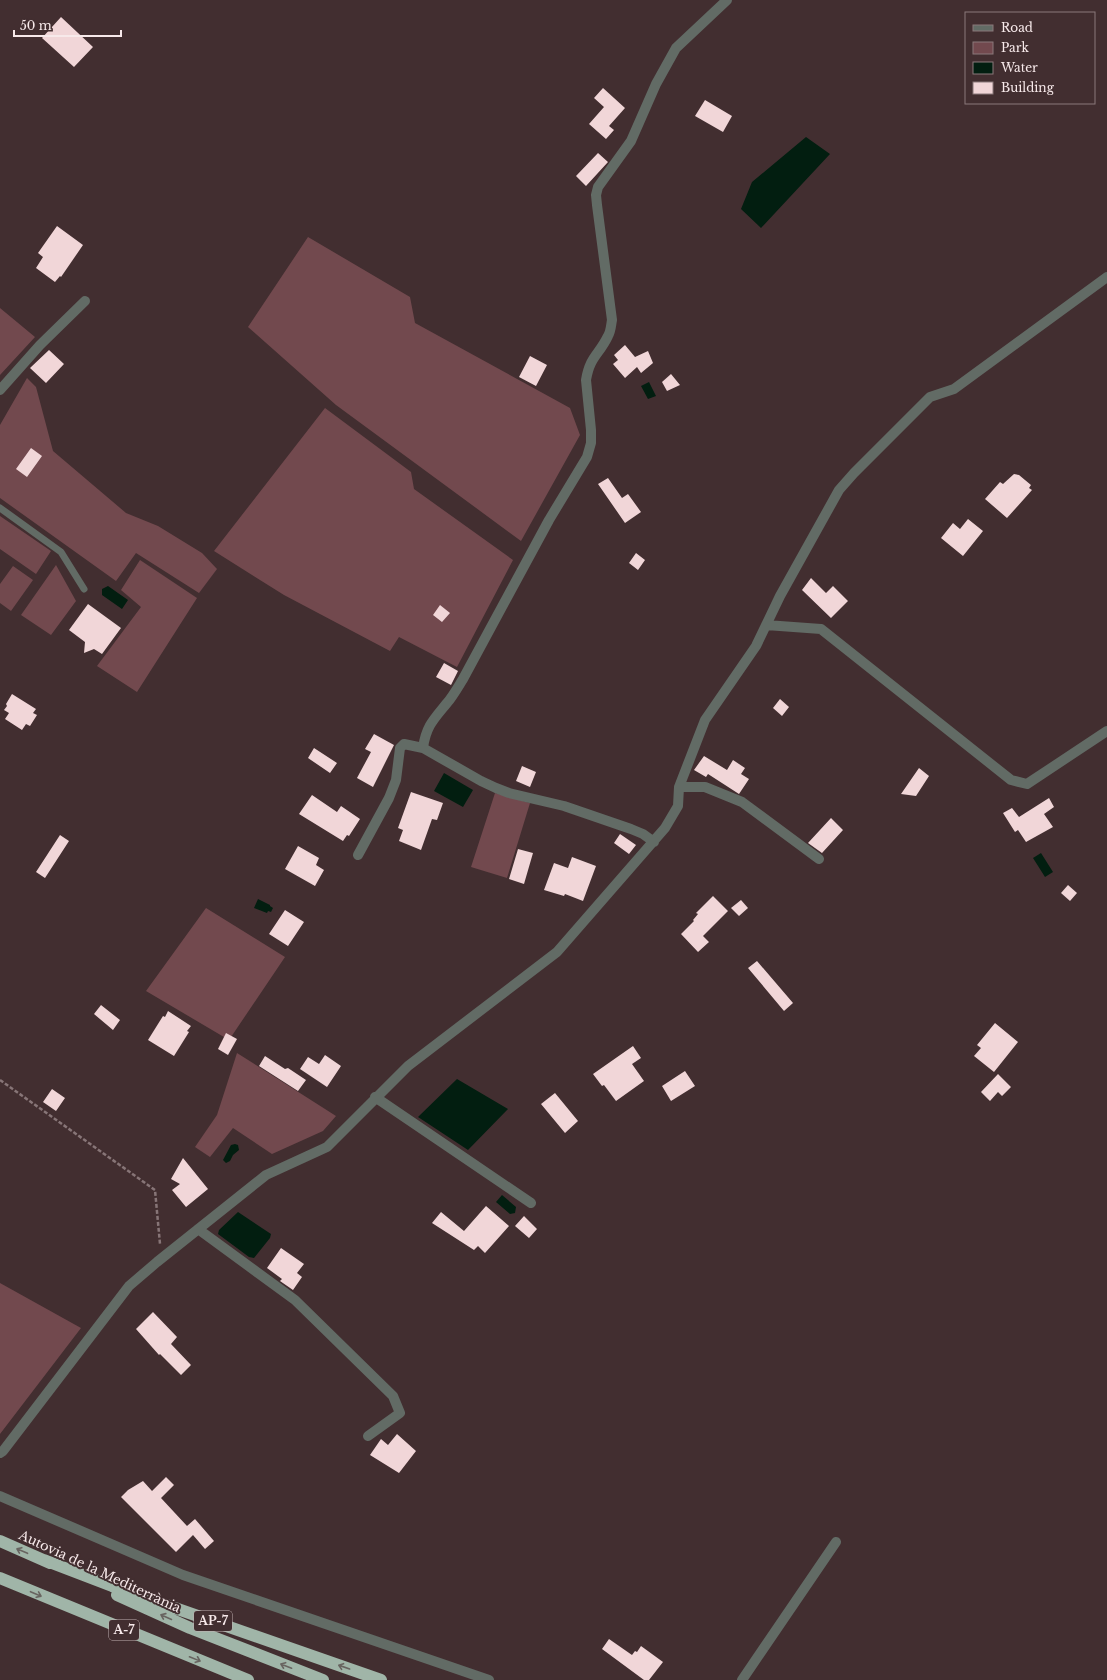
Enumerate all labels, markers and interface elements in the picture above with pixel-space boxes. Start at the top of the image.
scale bar [14,12,121,38]
legend [965,12,1095,104]
text: 50 m [20,18,52,33]
text: Road [1001,20,1033,35]
text: Park [1001,40,1029,55]
text: Water [1000,60,1038,75]
text: Building [1001,80,1055,95]
street label: Autovia de la Mediterrània [15,1526,184,1617]
one-way arrow [17,1546,29,1554]
one-way arrow [29,1591,41,1598]
road number: AP-7 [194,1611,232,1631]
one-way arrow [160,1613,172,1620]
road number: A-7 [109,1620,139,1640]
one-way arrow [189,1655,201,1663]
one-way arrow [281,1661,293,1669]
one-way arrow [338,1663,351,1670]

